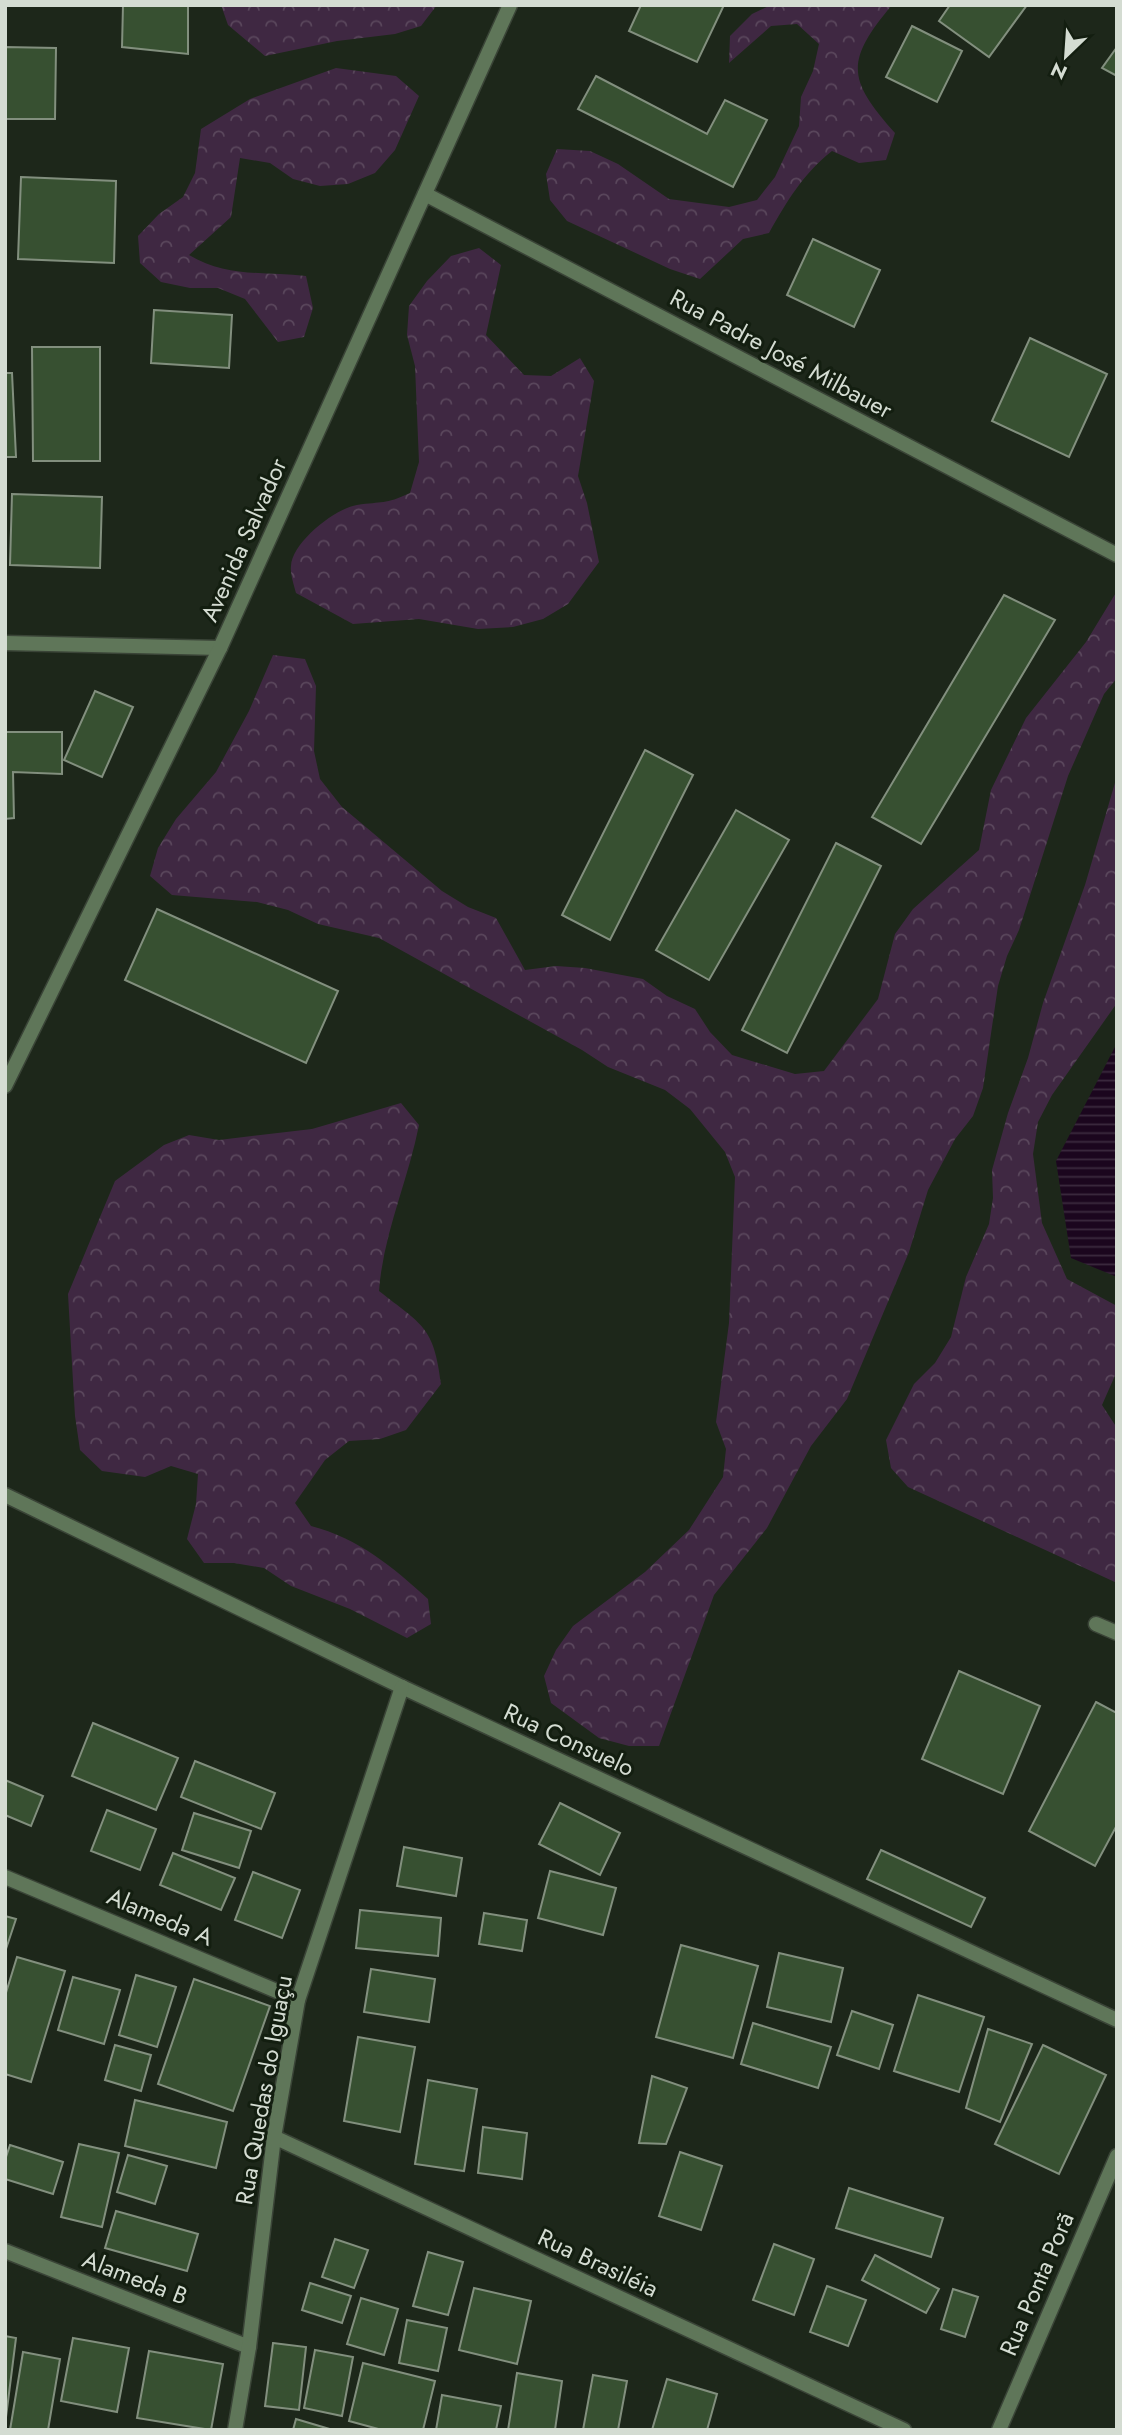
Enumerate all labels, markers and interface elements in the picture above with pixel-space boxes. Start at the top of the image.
north arrow [1031,21,1101,91]
text: N [1046,56,1072,86]
street label: Rua Padre José Milbauer [664,280,899,427]
street label: Avenida Salvador [192,452,296,627]
street label: Rua Consuelo [498,1694,640,1785]
street label: Alameda A [102,1879,219,1955]
street label: Rua Quedas do Iguaçu [226,1972,301,2207]
street label: Rua Ponta Porã [991,2207,1083,2361]
street label: Rua Brasiléia [532,2219,664,2306]
street label: Alameda B [78,2242,193,2314]

